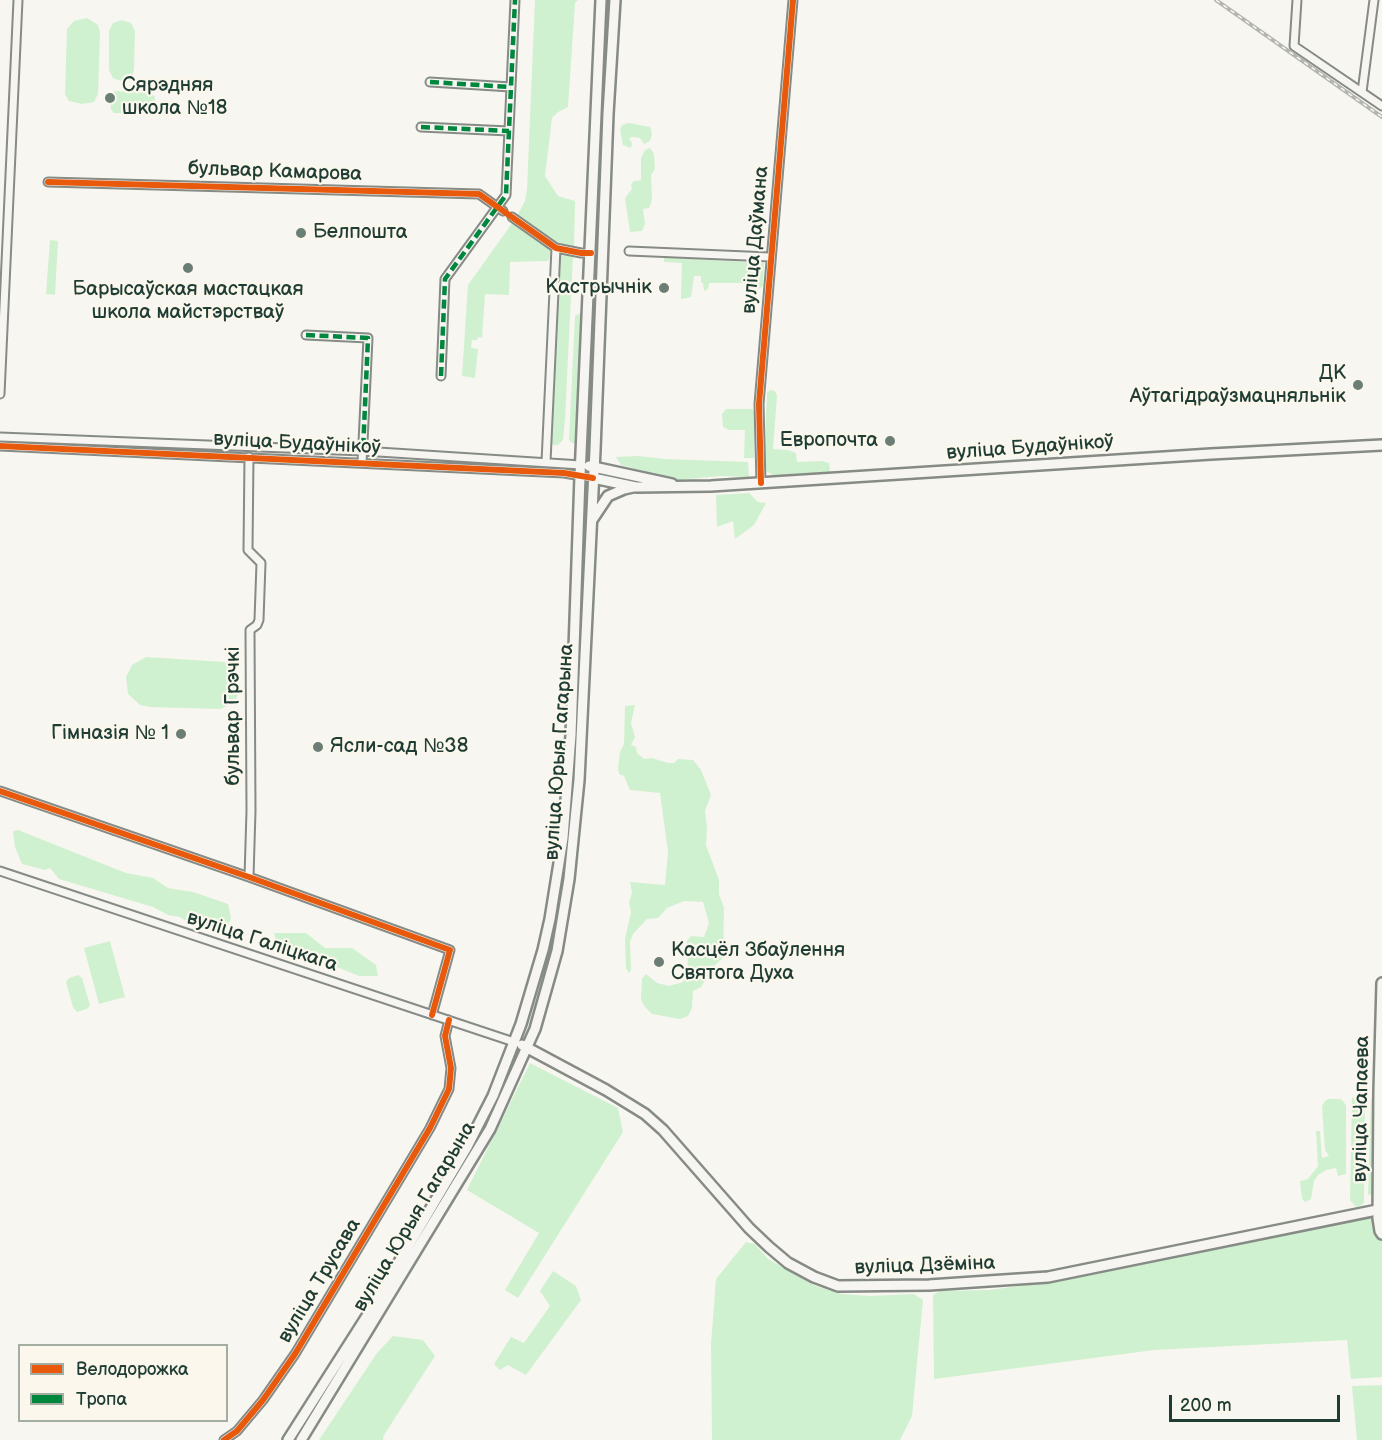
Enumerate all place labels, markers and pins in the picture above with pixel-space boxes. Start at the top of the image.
place label: Сярэдняя школа №18 [122,74,227,121]
marker: Сярэдняя школа №18 [103,91,117,105]
place label: Белпошта [313,221,408,245]
marker: Белпошта [294,226,308,240]
marker: Барысаўская мастацкая школа майстэрстваў [181,261,195,275]
place label: Кастрычнік [545,276,652,300]
place label: Барысаўская мастацкая школа майстэрстваў [72,278,304,325]
marker: Кастрычнік [657,281,671,295]
place label: ДК Аўтагідраўзмацняльнік [1130,362,1346,409]
marker: ДК Аўтагідраўзмацняльнік [1351,378,1365,392]
place label: Европочта [780,429,878,453]
marker: Европочта [883,434,897,448]
place label: Гімназія № 1 [51,722,169,746]
marker: Гімназія № 1 [174,727,188,741]
place label: Ясли-сад №38 [330,735,468,759]
marker: Ясли-сад №38 [311,740,325,754]
place label: Касцёл Збаўлення Святога Духа [671,939,845,986]
marker: Касцёл Збаўлення Святога Духа [652,955,666,969]

